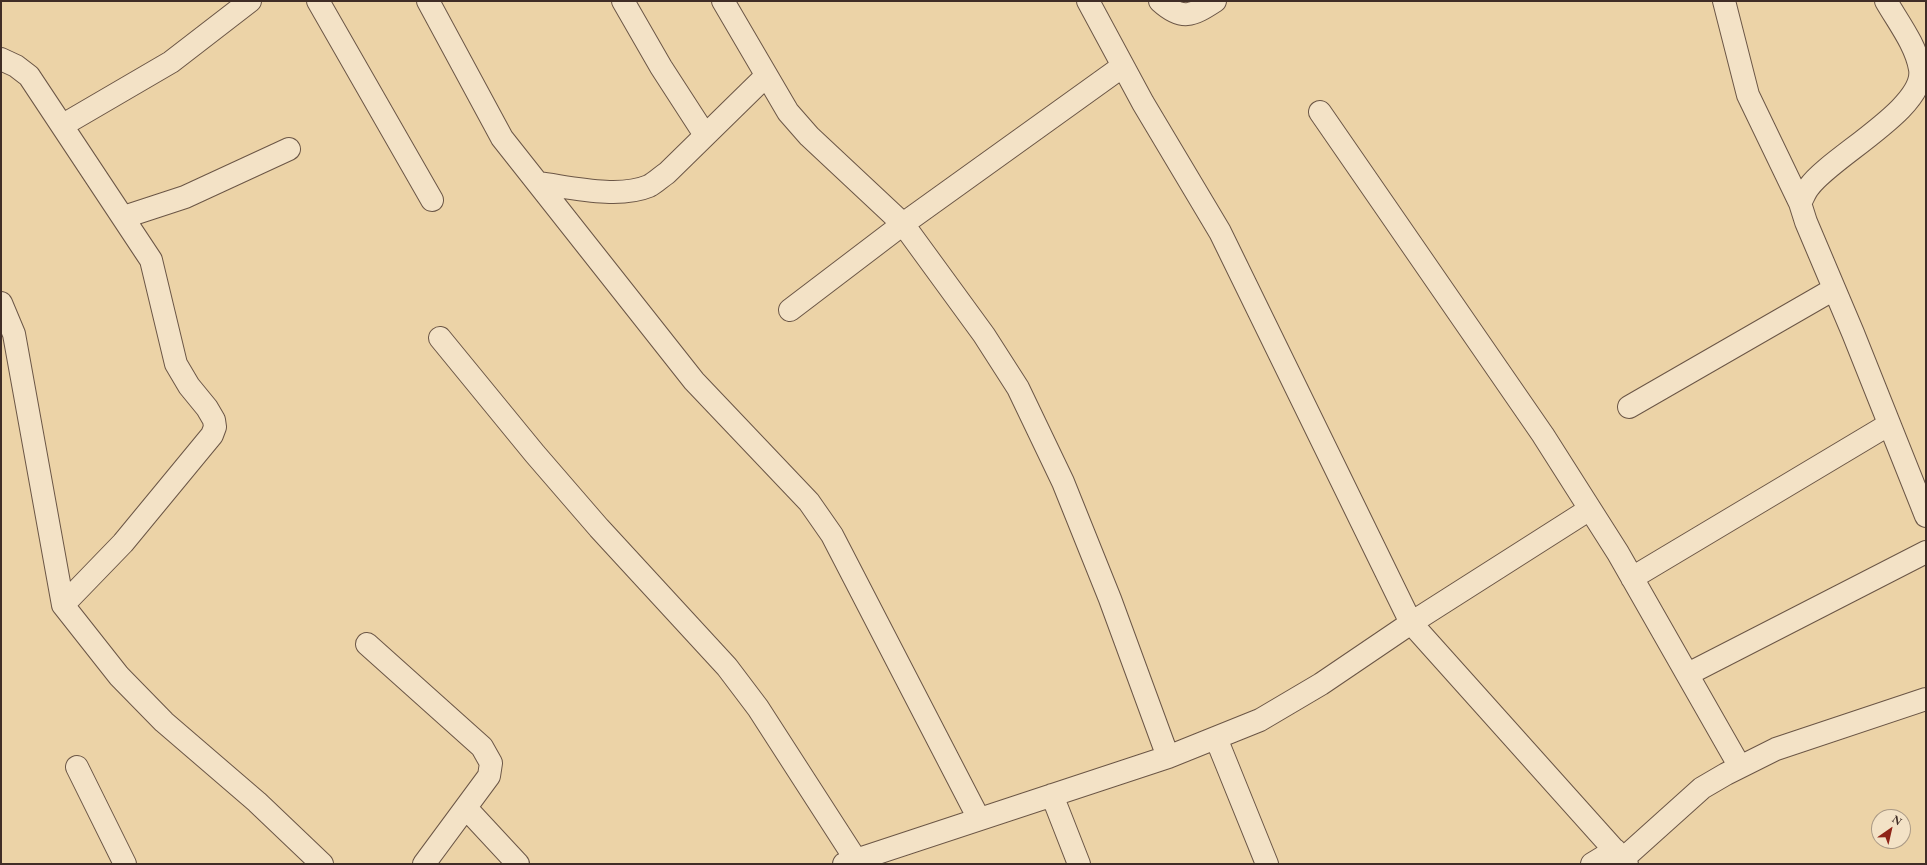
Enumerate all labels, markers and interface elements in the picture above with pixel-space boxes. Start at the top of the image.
north arrow [1871,809,1911,849]
text: N [1890,812,1905,828]

